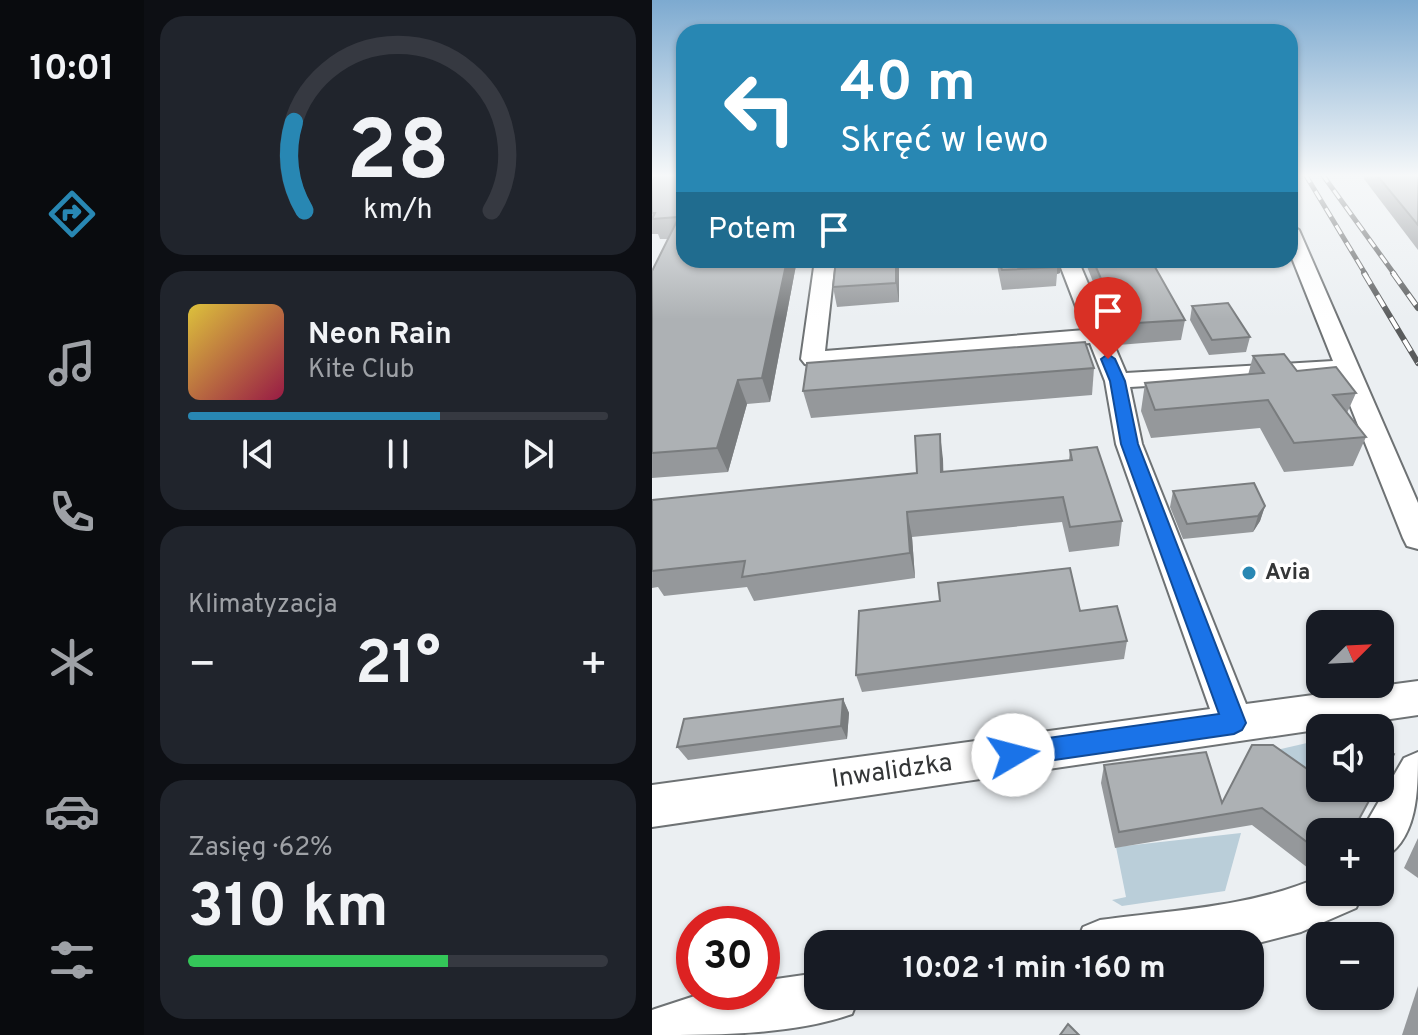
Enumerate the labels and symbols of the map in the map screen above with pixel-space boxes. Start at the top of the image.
pin [1074,277,1142,359]
place label: Avia [1265,560,1310,587]
marker: Avia [1240,564,1258,582]
north arrow [1306,610,1394,698]
position arrow [971,713,1055,797]
street label: Inwalidzka [829,747,955,797]
speed limit sign: 30 [676,906,780,1010]

